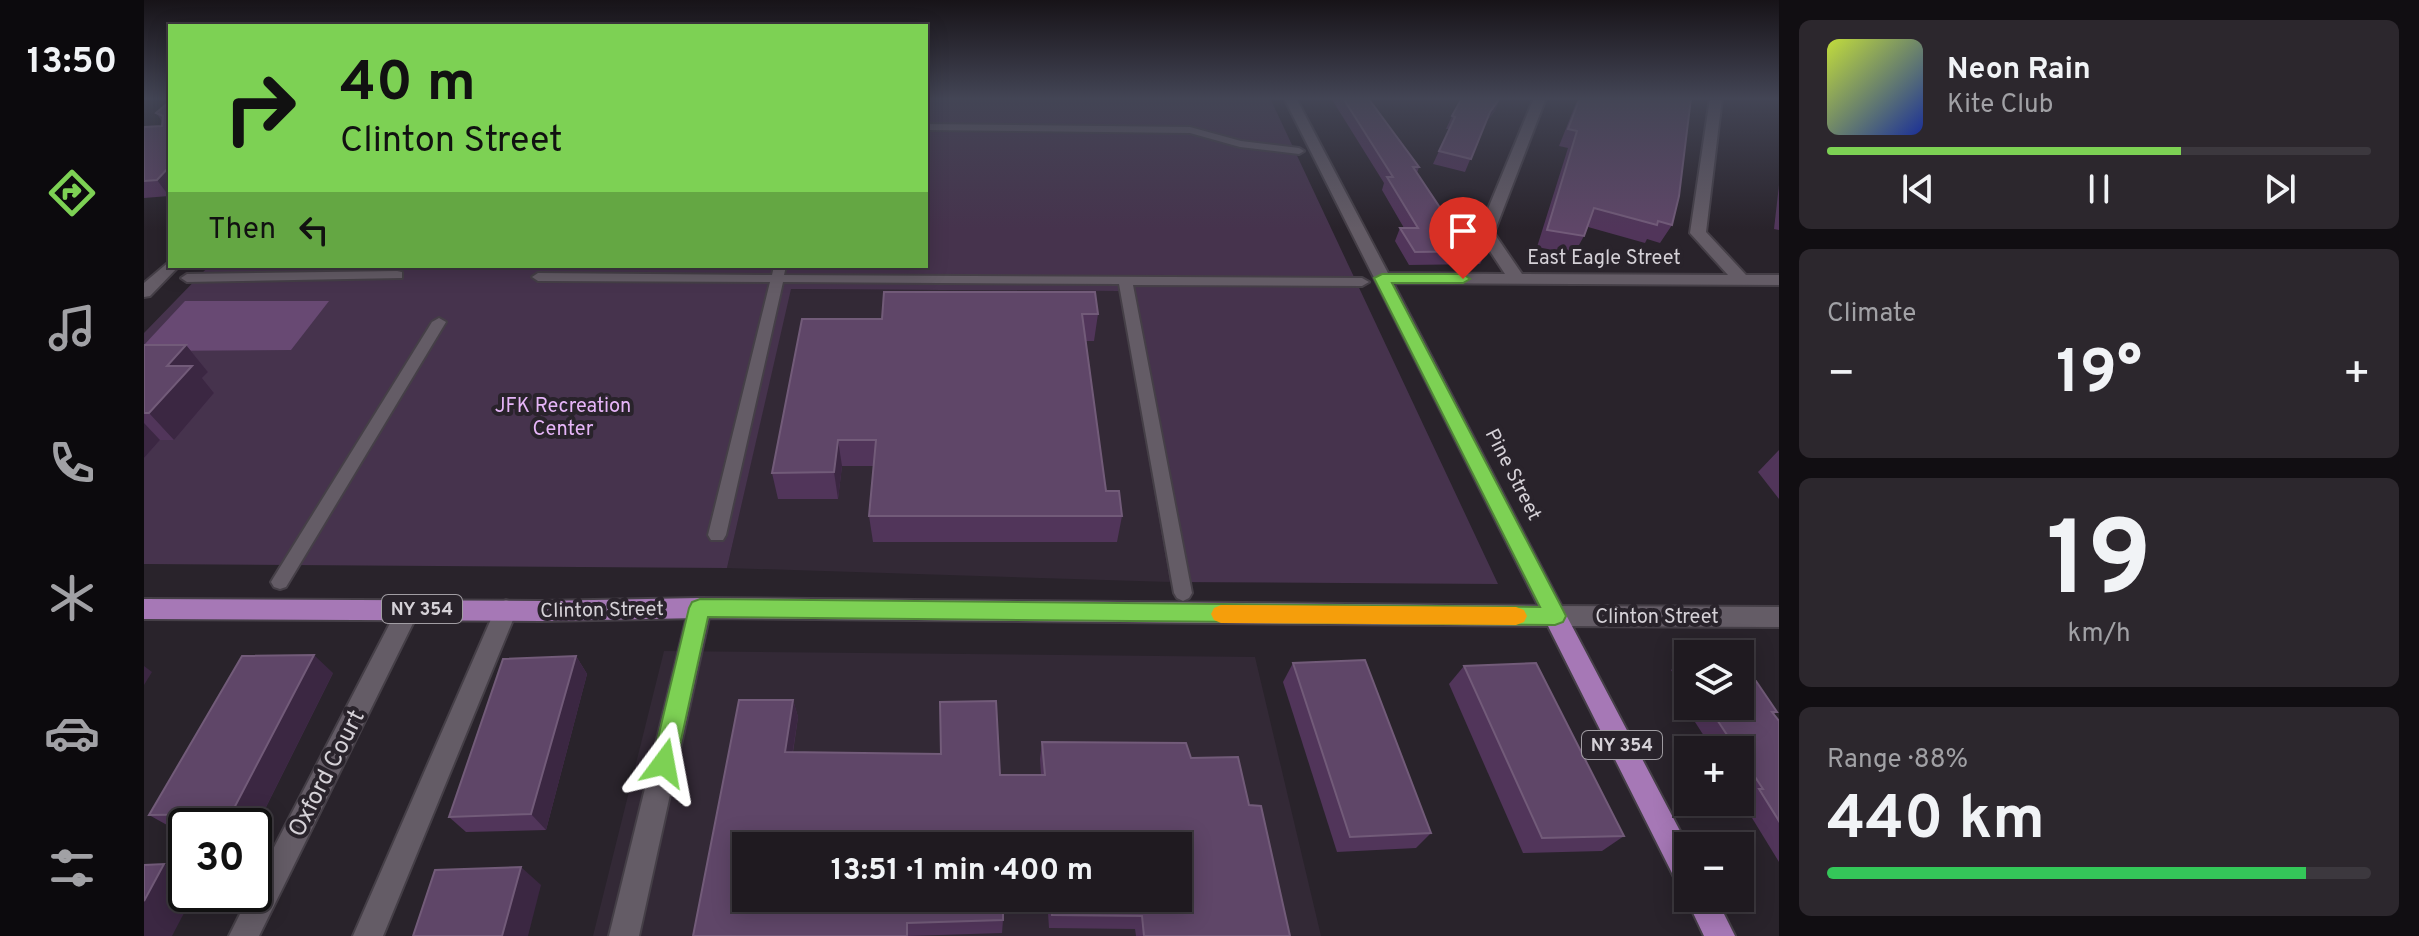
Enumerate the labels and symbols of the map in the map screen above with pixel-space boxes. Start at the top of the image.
pin [1429,197,1497,279]
street label: East Eagle Street [1527,246,1681,272]
park label: JFK Recreation Center [495,394,631,443]
street label: Pine Street [1478,425,1546,525]
road number: NY 354 [382,595,462,623]
street label: Clinton Street [540,597,664,625]
street label: Clinton Street [1595,605,1719,631]
street label: Oxford Court [283,705,373,843]
position arrow [622,721,706,805]
road number: NY 354 [1582,731,1662,759]
speed limit sign: 30 [168,808,272,912]

